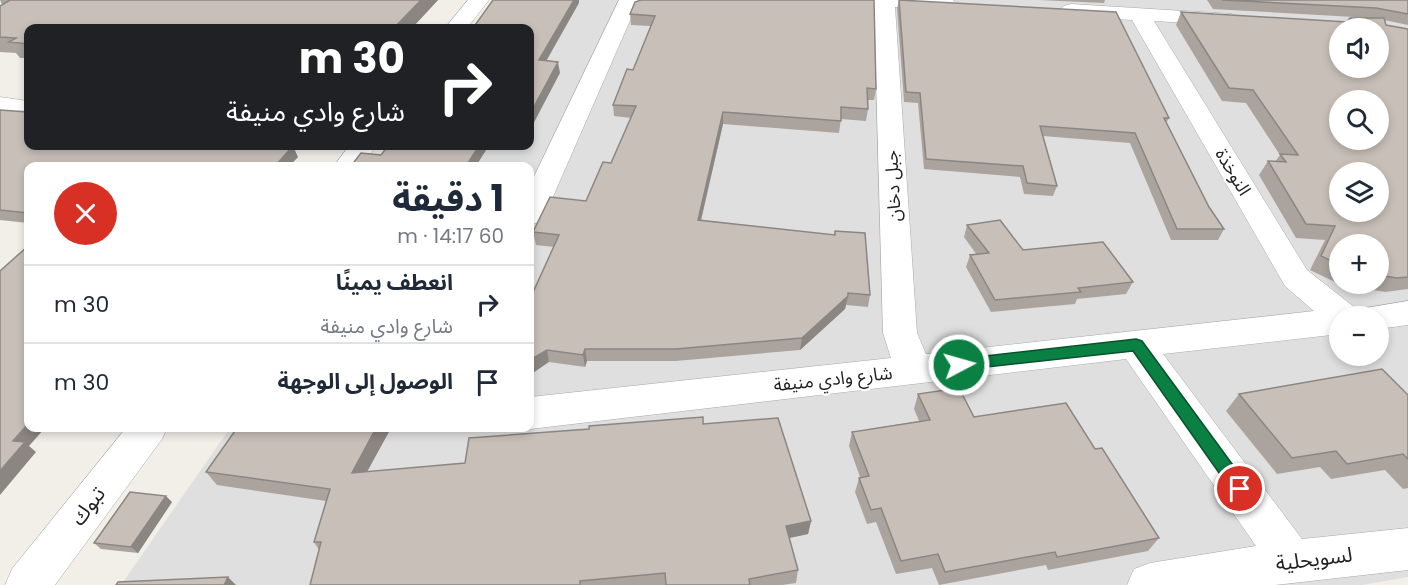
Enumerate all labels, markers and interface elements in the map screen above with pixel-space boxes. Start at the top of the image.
map controls [1329,18,1389,366]
button: sound [1329,18,1389,78]
text: 30 m [299,29,405,88]
icon: right [426,48,504,126]
button: search [1329,90,1389,150]
text: شارع وادي منيفة [226,93,405,130]
street label: النوخذة [1210,143,1257,200]
street label: جبل دخان [878,150,907,222]
button: layers [1329,162,1389,222]
text: 1 دقيقة [392,173,504,224]
button: close [54,182,117,245]
text: 60 m · 14:17 [397,222,504,250]
button: + [1329,234,1389,294]
text: انعطف يمينًا [336,267,453,298]
icon: right [471,288,504,321]
text: 30 m [54,289,109,320]
button: − [1329,306,1389,366]
text: شارع وادي منيفة [320,312,453,340]
position arrow [927,333,991,397]
street label: شارع وادي منيفة [772,360,894,399]
text: الوصول إلى الوجهة [278,366,453,397]
icon: arrive [471,366,504,399]
text: 30 m [54,367,109,398]
pin [1214,463,1265,514]
icon: arrive [1223,472,1256,505]
street label: تبوك [63,480,112,531]
street label: لسويحلية [1274,539,1354,578]

